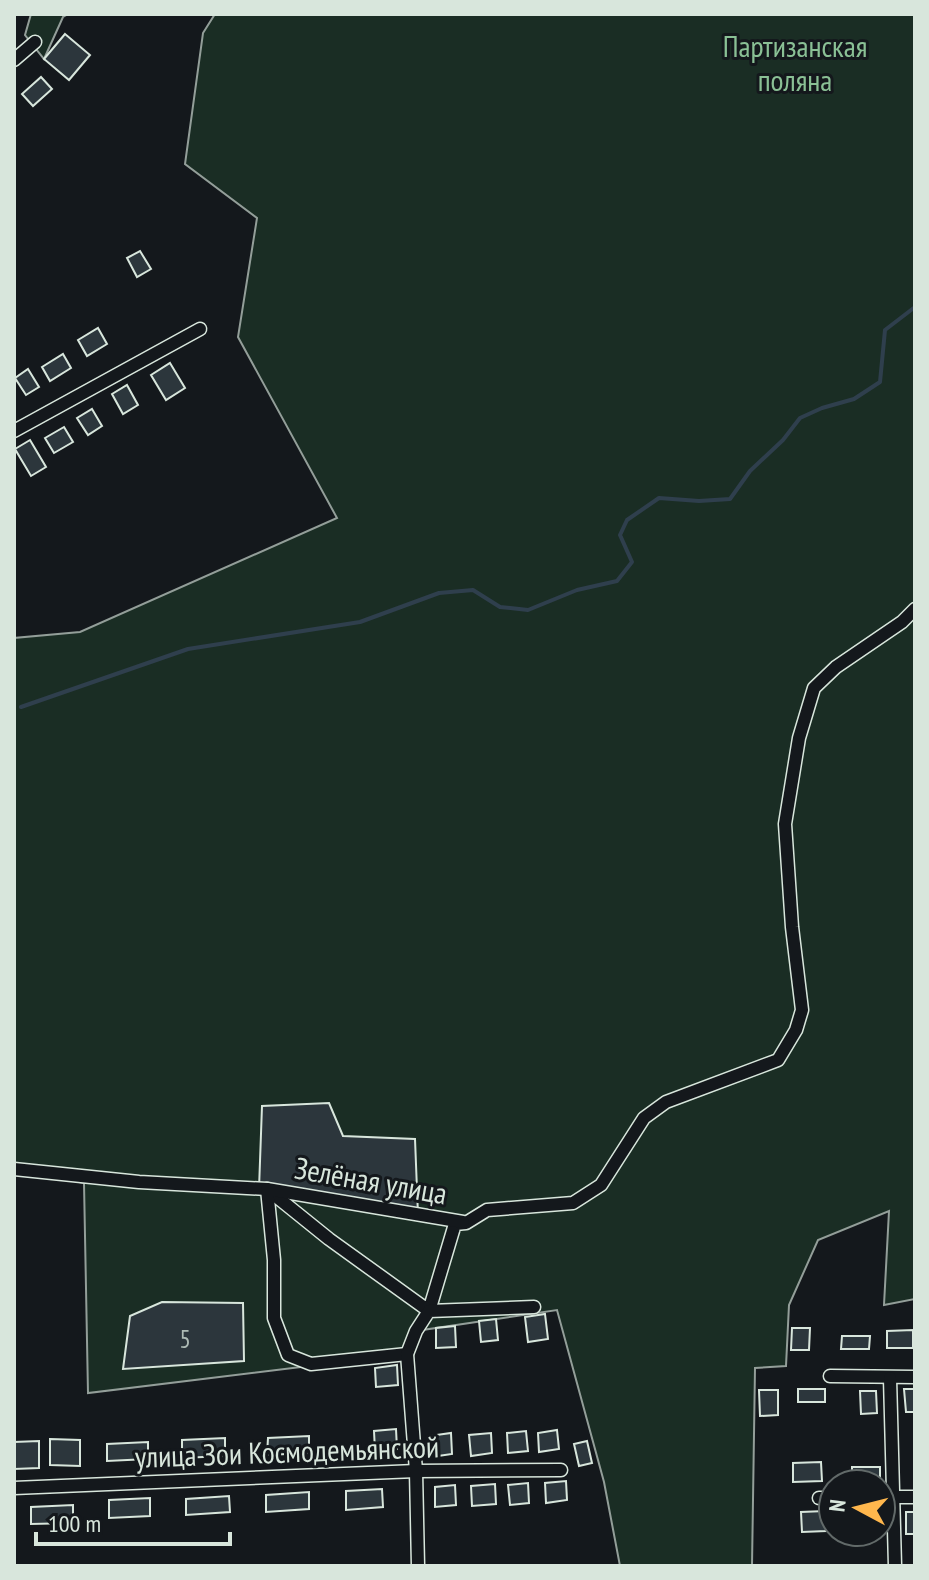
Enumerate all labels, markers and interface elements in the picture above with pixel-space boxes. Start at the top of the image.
park label: Партизанская поляна [723,26,867,99]
street label: Зелёная улица [292,1147,450,1213]
house number: 5 [179,1322,191,1355]
street label: улица Зои Космодемьянской [134,1426,440,1476]
north arrow [817,1468,897,1548]
scale bar [36,1496,230,1546]
text: N [823,1498,852,1513]
text: 100 m [48,1508,101,1539]

